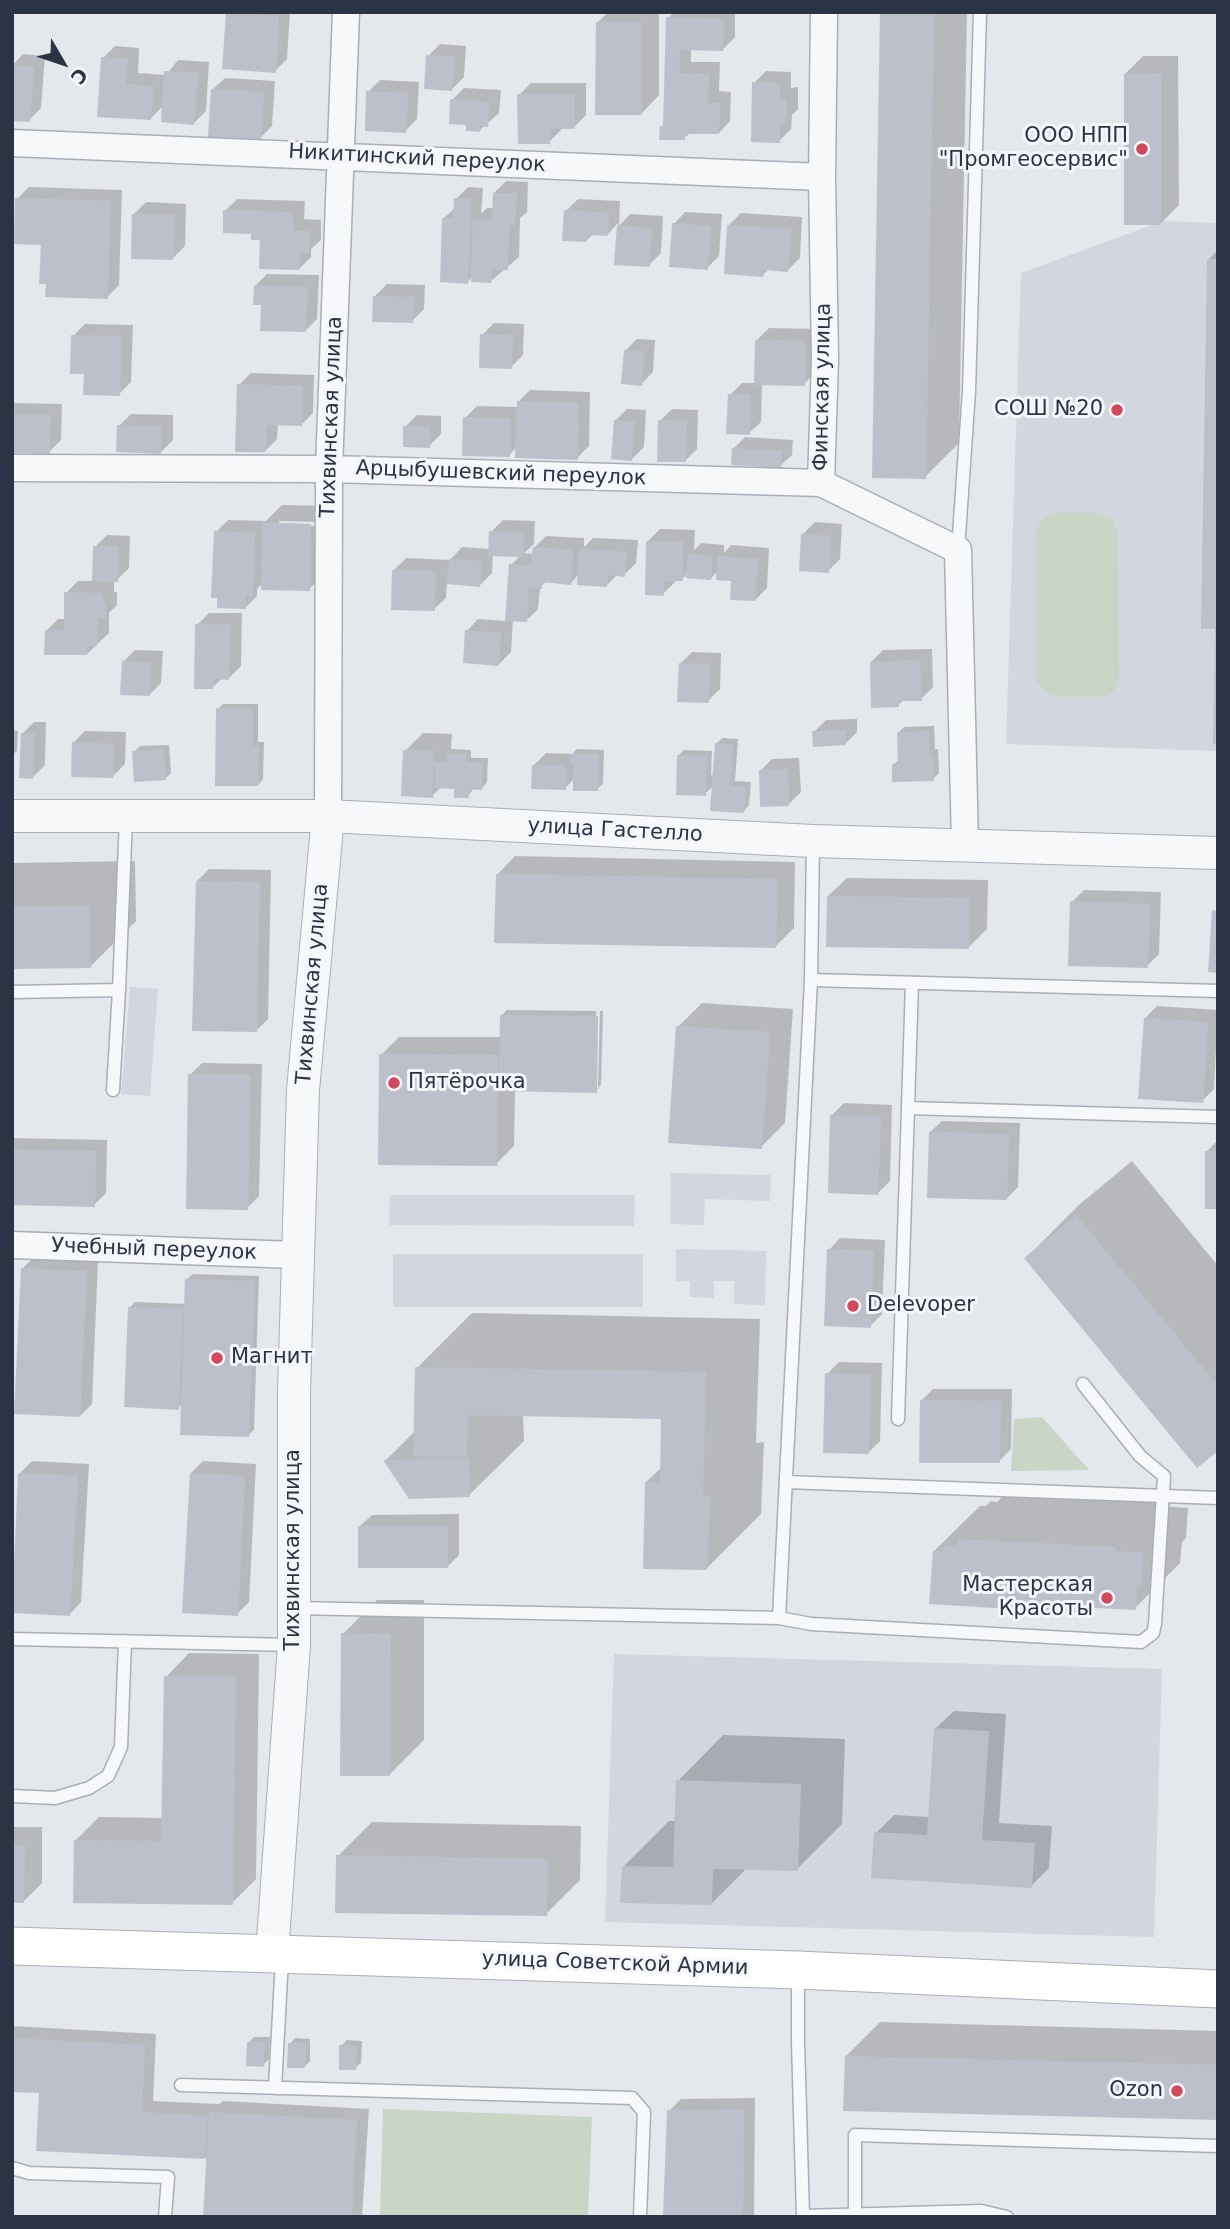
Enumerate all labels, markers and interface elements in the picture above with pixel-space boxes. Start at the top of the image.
north arrow [28,28,98,98]
text: С [66,64,92,89]
place label: ООО НПП "Промгеосервис" [939,124,1128,174]
street label: Никитинский переулок [288,140,546,178]
marker: ООО НПП "Промгеосервис" [1134,141,1150,157]
street label: Финская улица [809,303,837,471]
street label: Тихвинская улица [316,316,348,518]
place label: СОШ №20 [994,397,1103,423]
marker: СОШ №20 [1109,402,1125,418]
street label: Арцыбушевский переулок [355,456,647,492]
street label: улица Гастелло [527,814,703,848]
street label: Тихвинская улица [292,882,334,1086]
place label: Пятёрочка [408,1070,526,1096]
marker: Пятёрочка [386,1075,402,1091]
street label: Учебный переулок [51,1234,257,1266]
place label: Delevoper [867,1293,975,1319]
marker: Delevoper [845,1298,861,1314]
place label: Магнит [231,1345,313,1371]
marker: Магнит [209,1350,225,1366]
street label: Тихвинская улица [281,1449,307,1651]
place label: Мастерская Красоты [962,1573,1093,1623]
marker: Мастерская Красоты [1099,1590,1115,1606]
street label: улица Советской Армии [481,1947,749,1981]
place label: Ozon [1109,2078,1163,2104]
marker: Ozon [1169,2083,1185,2099]

